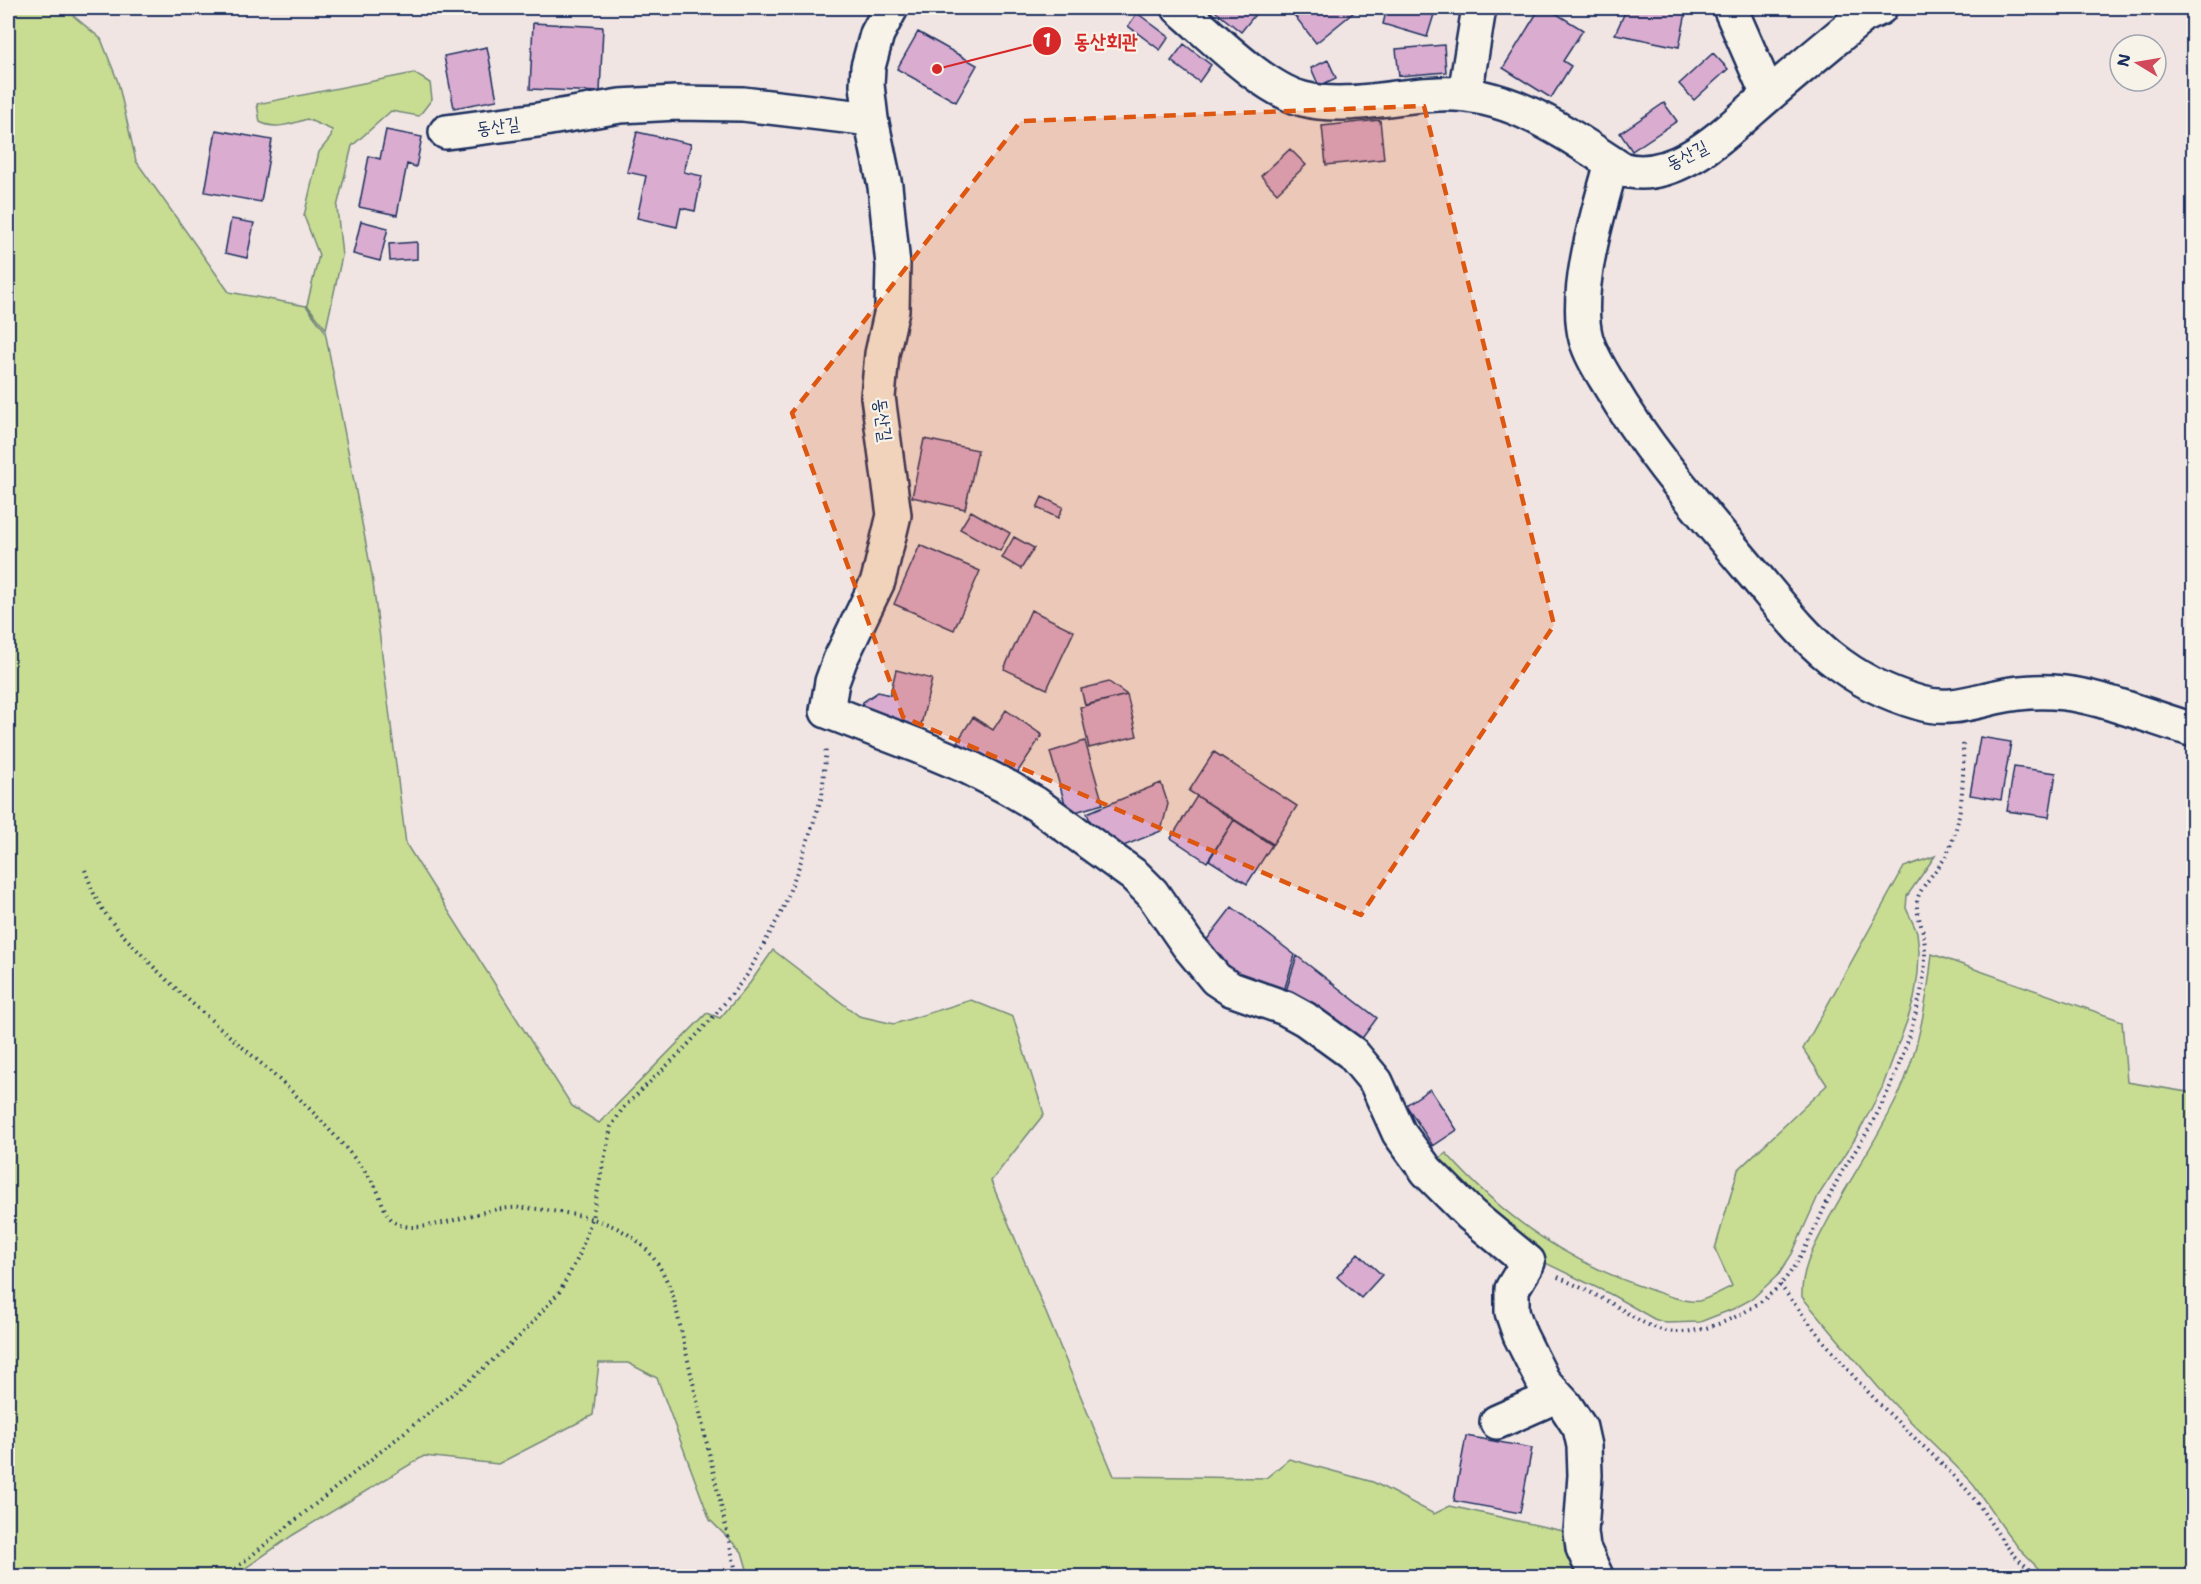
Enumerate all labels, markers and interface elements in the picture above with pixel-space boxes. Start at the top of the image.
callout: 동산회관 [1032,22,1150,60]
text: 동산회관 [1074,28,1138,54]
text: 1 [1043,29,1051,53]
north arrow [2108,33,2168,93]
text: N [2112,52,2135,68]
street label: 동산길 [475,111,522,141]
street label: 동산길 [1662,134,1712,176]
street label: 동산길 [868,397,898,444]

